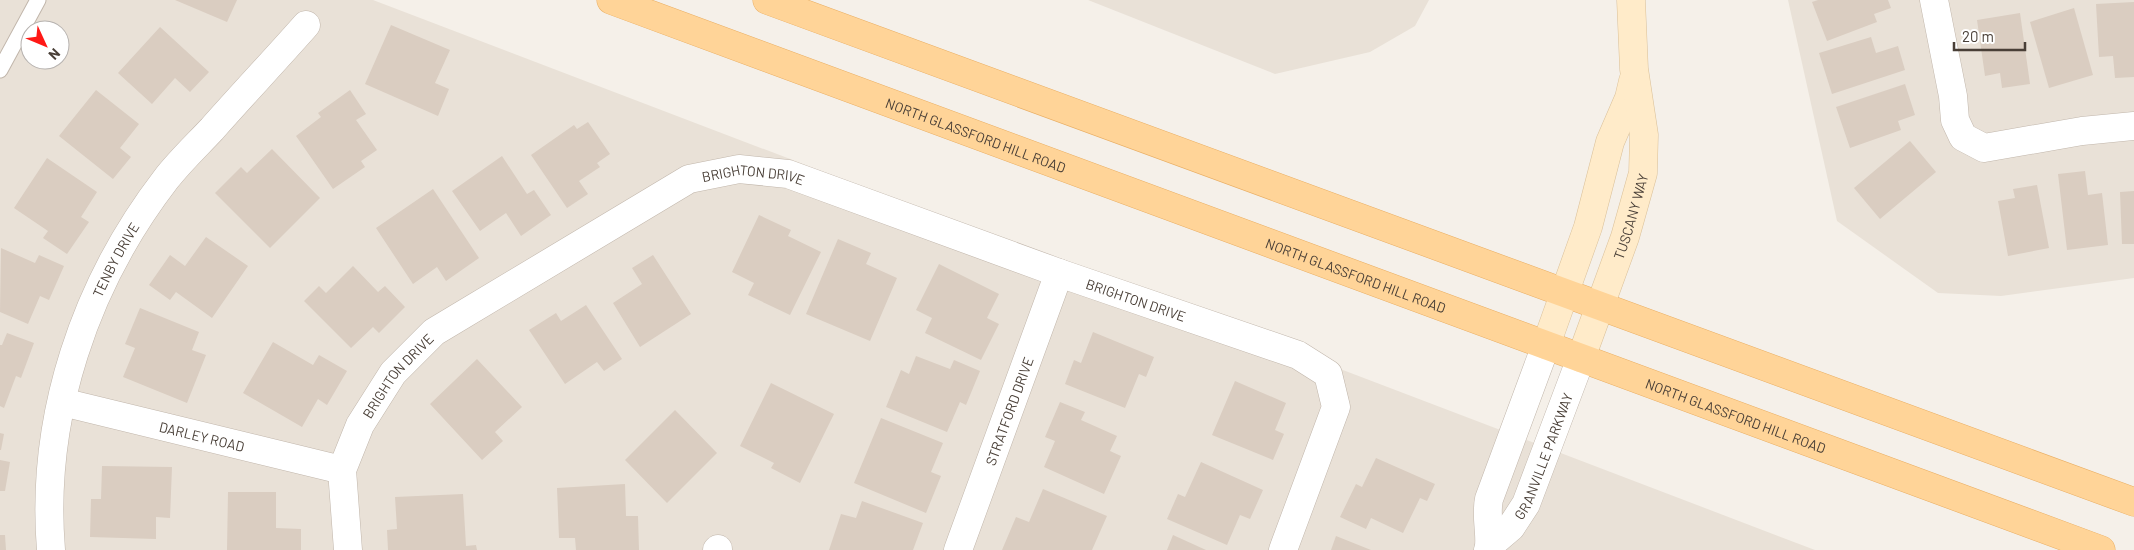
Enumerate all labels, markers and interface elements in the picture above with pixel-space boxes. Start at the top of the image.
north arrow [20,20,70,70]
scale bar [1954,20,2025,52]
text: 20 m [1962,27,1994,45]
text: N [45,45,64,64]
street label: NORTH GLASSFORD HILL ROAD [883,94,1068,176]
street label: BRIGHTON DRIVE [700,160,807,188]
street label: TUSCANY WAY [1609,171,1651,262]
street label: TENBY DRIVE [88,219,142,299]
street label: NORTH GLASSFORD HILL ROAD [1263,234,1448,316]
street label: BRIGHTON DRIVE [1084,274,1188,324]
street label: BRIGHTON DRIVE [358,330,436,421]
street label: STRATFORD DRIVE [981,354,1036,468]
street label: NORTH GLASSFORD HILL ROAD [1643,374,1828,456]
street label: GRANVILLE PARKWAY [1510,390,1576,522]
street label: DARLEY ROAD [158,417,246,455]

